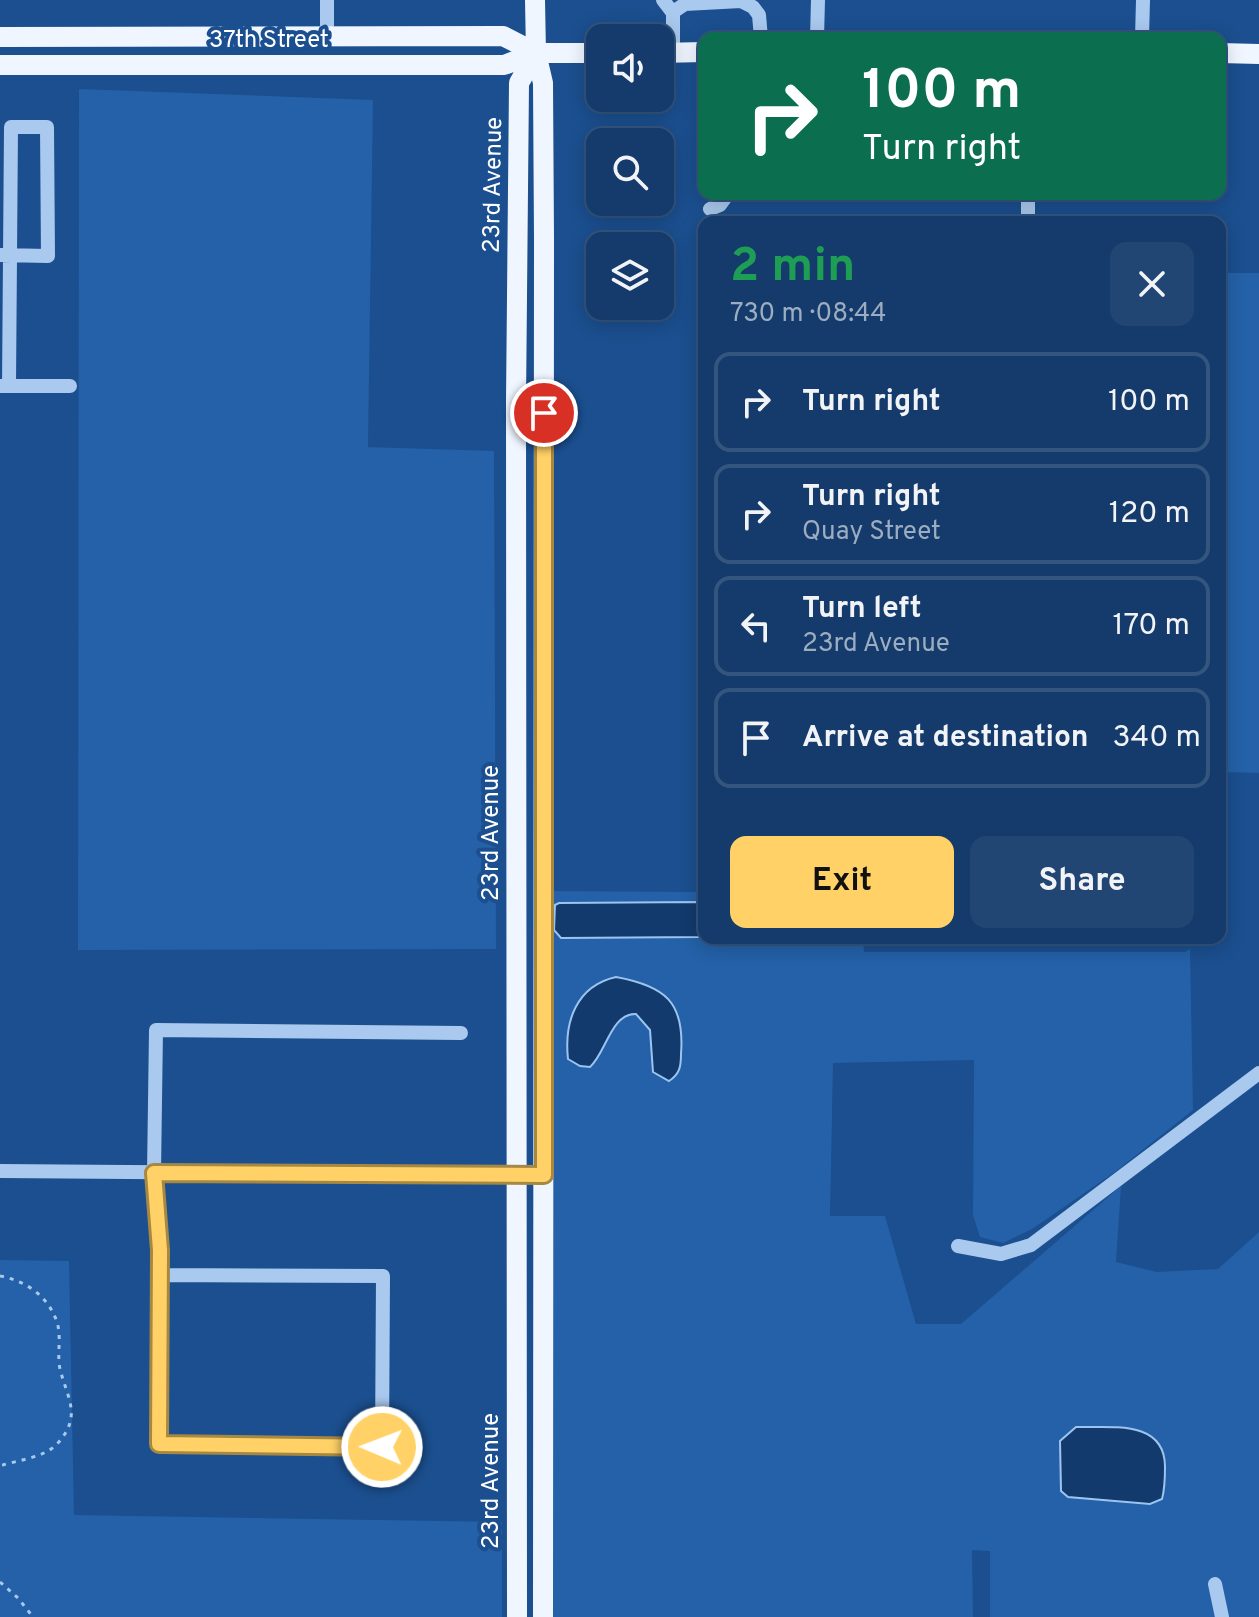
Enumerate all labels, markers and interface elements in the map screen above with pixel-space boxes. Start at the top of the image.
map controls [586,24,674,320]
button: sound [586,24,674,112]
street label: 37th Street [209,26,329,56]
text: 100 m [862,58,1021,128]
icon: right [730,64,834,168]
street label: 23rd Avenue [478,117,510,253]
text: Turn right [862,127,1021,173]
button: search [586,128,674,216]
button: layers [586,232,674,320]
text: 2 min [730,238,855,298]
button: close [1110,242,1194,326]
text: 730 m · 08:44 [730,298,886,331]
pin [510,379,578,447]
icon: right [734,380,778,424]
text: Turn right [802,384,940,421]
text: 100 m [1108,384,1190,421]
icon: arrive [522,391,566,435]
text: Turn right [802,479,940,516]
icon: right [734,492,778,536]
text: 120 m [1109,496,1190,533]
text: Quay Street [802,516,941,549]
text: Turn left [802,591,922,628]
icon: left [734,604,778,648]
text: 170 m [1112,608,1190,645]
text: 23rd Avenue [802,628,950,661]
icon: arrive [734,716,778,760]
text: Arrive at destination [802,720,1088,757]
text: 340 m [1112,720,1201,757]
street label: 23rd Avenue [477,765,507,901]
button: Exit [730,836,954,928]
button: Share [970,836,1194,928]
position arrow [340,1405,424,1489]
street label: 23rd Avenue [477,1413,507,1549]

